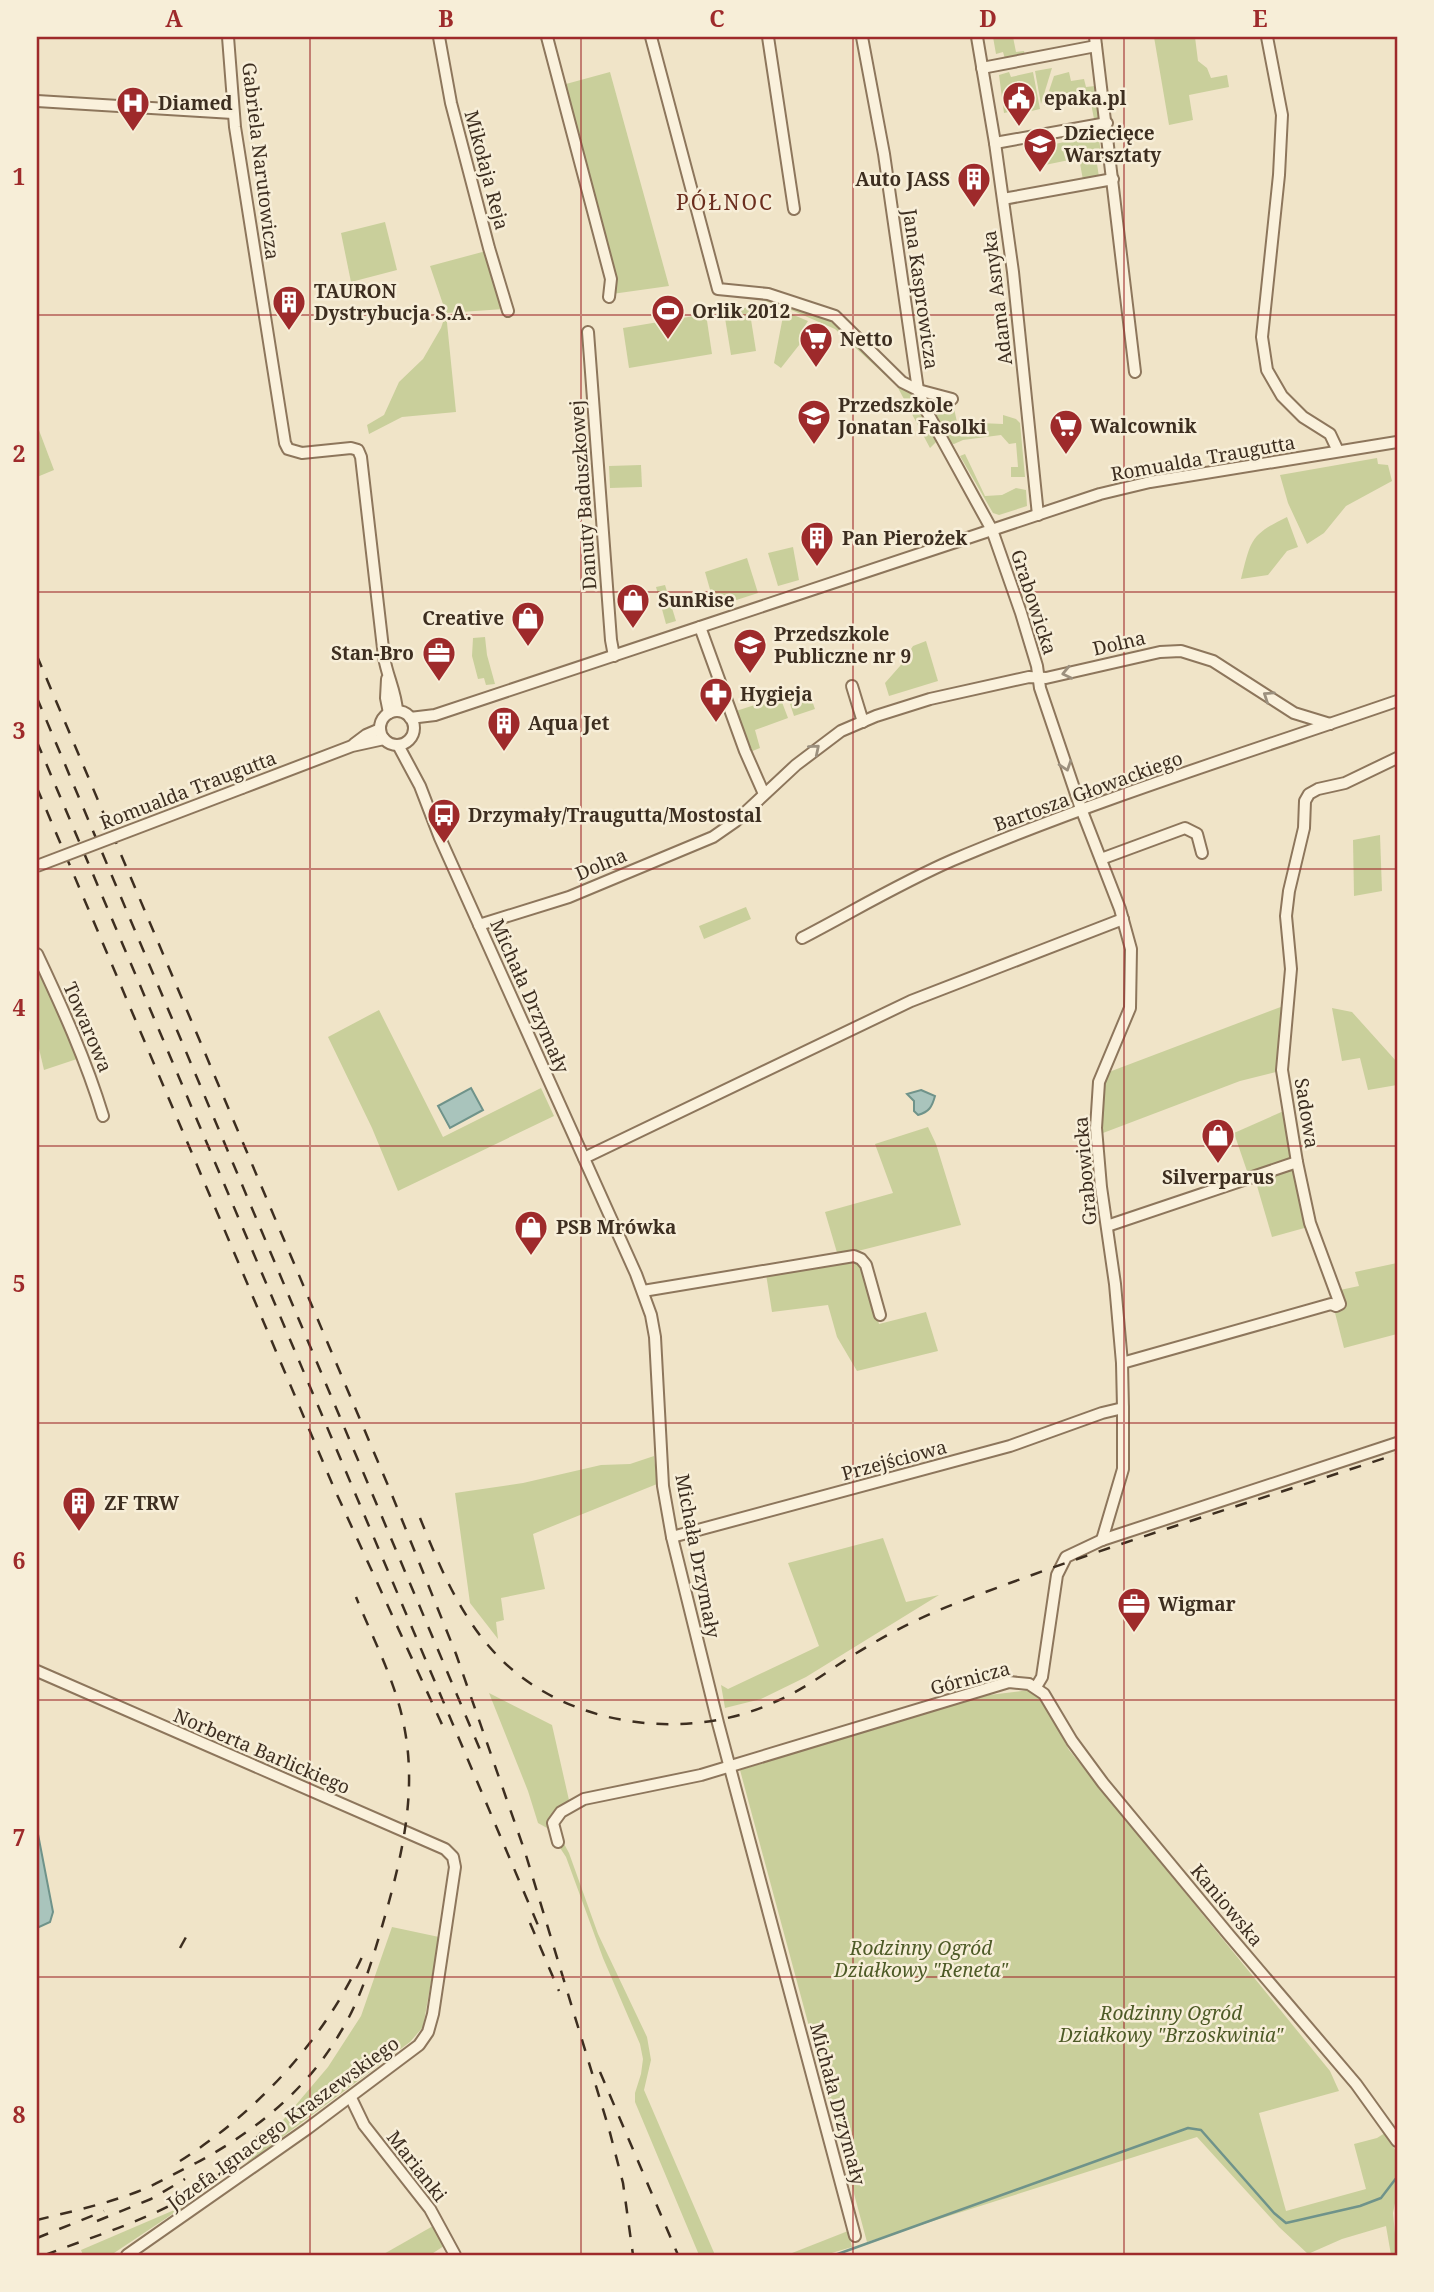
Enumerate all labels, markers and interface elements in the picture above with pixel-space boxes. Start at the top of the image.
text: A [165,2,183,34]
text: B [438,2,454,34]
text: C [709,2,725,34]
text: D [979,2,997,34]
text: E [1252,2,1268,34]
street label: Gabriela Narutowicza [236,61,286,261]
public building icon: epaka.pl [1000,79,1038,128]
hospital icon: Diamed [114,84,152,133]
place label: epaka.pl [1044,85,1127,111]
place label: Diamed [158,90,233,116]
street label: Mikołaja Reja [459,107,515,233]
place label: Dziecięce Warsztaty [1064,120,1161,168]
school or university icon: Dziecięce Warsztaty [1021,125,1059,174]
text: 1 [13,160,26,192]
building icon: Auto JASS [955,160,993,209]
place label: Auto JASS [855,166,950,192]
district label: PÓŁNOC [676,188,774,216]
street label: Jana Kasprowicza [897,206,945,371]
street label: Adama Asnyka [976,229,1018,367]
place label: TAURON Dystrybucja S.A. [314,278,472,326]
building icon: TAURON Dystrybucja S.A. [270,283,308,332]
sports icon: Orlik 2012 [649,292,687,341]
place label: Orlik 2012 [692,298,790,324]
supermarket icon: Netto [797,320,835,369]
place label: Netto [840,326,893,352]
place label: Przedszkole Jonatan Fasolki [837,392,987,440]
school or university icon: Przedszkole Jonatan Fasolki [795,397,833,446]
street label: Danuty Baduszkowej [563,399,603,591]
supermarket icon: Walcownik [1047,407,1085,456]
place label: Walcownik [1090,413,1197,439]
street label: Romualda Traugutta [1109,429,1297,487]
text: 2 [13,437,26,469]
building icon: Pan Pierożek [798,519,836,568]
place label: Pan Pierożek [842,525,968,551]
street label: Grabowicka [1005,546,1063,658]
shop icon: SunRise [614,581,652,630]
place label: SunRise [658,587,735,613]
shop icon: Creative [509,599,547,648]
place label: Creative [422,605,504,631]
place label: Przedszkole Publiczne nr 9 [774,621,911,669]
street label: Dolna [1090,624,1148,662]
school or university icon: Przedszkole Publiczne nr 9 [731,626,769,675]
office icon: Stan-Bro [420,634,458,683]
place label: Stan-Bro [331,640,414,666]
one-way arrow [1061,665,1073,679]
pharmacy icon: Hygieja [697,675,735,724]
place label: Hygieja [740,681,813,707]
one-way arrow [1263,692,1276,704]
building icon: Aqua Jet [485,704,523,753]
place label: Aqua Jet [528,710,610,736]
text: 3 [13,714,26,746]
street label: Romualda Traugutta [96,744,280,836]
one-way arrow [807,745,820,757]
street label: Bartosza Głowackiego [990,745,1186,837]
one-way arrow [1058,759,1072,771]
bus stop icon: Drzymały/Traugutta/Mostostal [425,796,463,845]
place label: Drzymały/Traugutta/Mostostal [468,802,762,828]
street label: Dolna [571,842,631,886]
street label: Michała Drzymały [484,915,576,1078]
street label: Towarowa [57,978,119,1076]
text: 4 [13,991,26,1023]
street label: Sadowa [1289,1076,1325,1150]
street label: Grabowicka [1067,1116,1103,1226]
shop icon: Silverparus [1199,1116,1237,1165]
place label: Silverparus [1162,1164,1274,1190]
shop icon: PSB Mrówka [512,1208,550,1257]
place label: PSB Mrówka [556,1214,676,1240]
text: 5 [13,1267,26,1299]
street label: Przejściowa [838,1433,950,1487]
street label: Michała Drzymały [669,1472,727,1640]
building icon: ZF TRW [60,1484,98,1533]
place label: ZF TRW [104,1490,180,1516]
text: 6 [13,1544,26,1576]
office icon: Wigmar [1115,1585,1153,1634]
place label: Wigmar [1158,1591,1236,1617]
street label: Górnicza [927,1655,1013,1701]
street label: Norberta Barlickiego [170,1702,354,1800]
text: 7 [13,1821,26,1853]
street label: Kaniowska [1185,1858,1269,1952]
park label: Rodzinny Ogród Działkowy "Reneta" [833,1935,1009,1983]
park label: Rodzinny Ogród Działkowy "Brzoskwinia" [1058,2000,1284,2048]
street label: Michała Drzymały [804,2020,872,2188]
street label: Józefa Ignacego Kraszewskiego [161,2030,404,2217]
text: 8 [13,2098,26,2130]
street label: Marianki [381,2125,453,2207]

